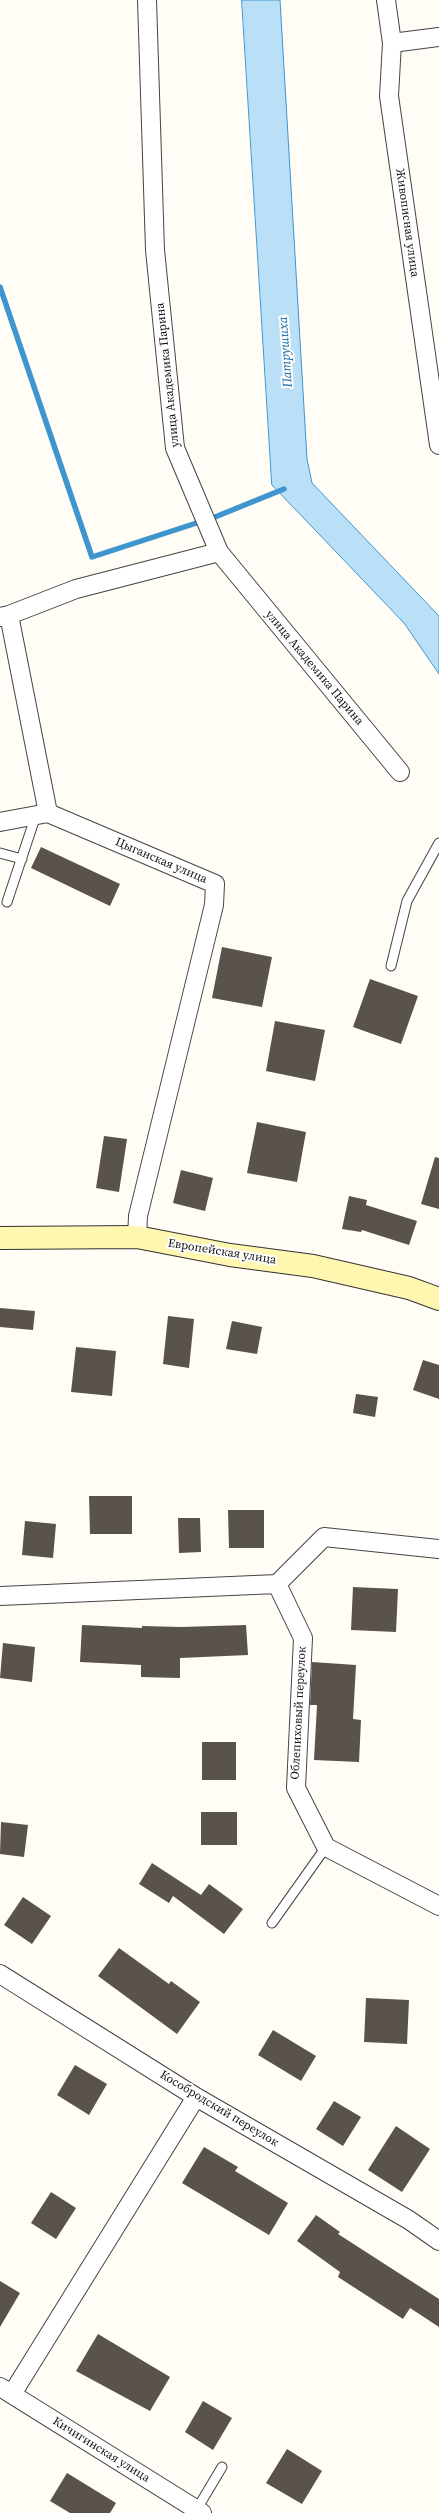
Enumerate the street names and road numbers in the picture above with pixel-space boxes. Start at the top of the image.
street label: Живописная улица [392,168,422,278]
street label: улица Академика Парина [153,302,183,448]
street label: улица Академика Парина [262,608,366,728]
street label: Цыганская улица [113,835,209,887]
street label: Европейская улица [167,1236,277,1268]
street label: Облепиховый переулок [288,1646,310,1780]
street label: Кособродский переулок [157,2068,281,2150]
street label: Кичигинская улица [50,2414,152,2486]

